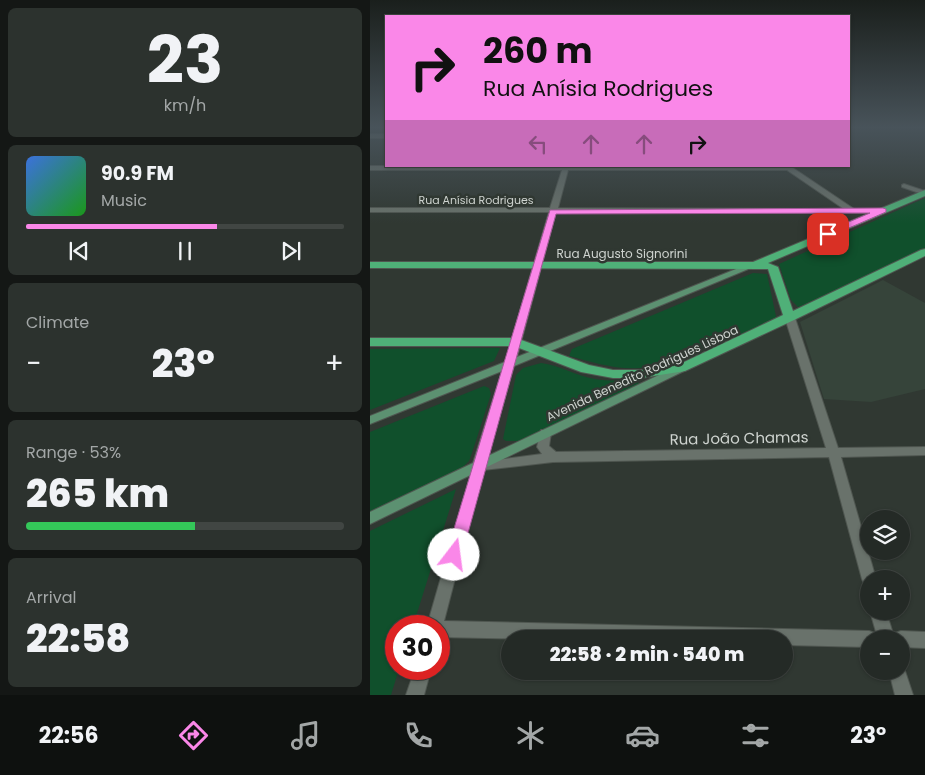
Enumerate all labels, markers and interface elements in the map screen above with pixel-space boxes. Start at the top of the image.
text: 23 [147,15,223,106]
text: 260 m [483,26,593,75]
icon: right [400,35,465,100]
text: Rua Anísia Rodrigues [483,73,713,104]
text: km/h [164,94,206,117]
icon: left [524,130,552,158]
icon: ahead [577,130,605,158]
icon: ahead [630,130,658,158]
icon: right [683,130,711,158]
text: 90.9 FM [101,160,174,187]
text: Music [101,189,147,212]
street label: Rua Anísia Rodrigues [418,192,534,208]
pin [807,213,849,255]
icon: arrive [814,220,842,248]
icon: previous [65,237,93,265]
icon: pause [171,237,199,265]
icon: next [277,237,305,265]
street label: Rua Augusto Signorini [557,245,687,262]
text: Climate [26,311,89,334]
street label: Avenida Benedito Rodrigues Lisboa [543,321,741,425]
text: 23° [152,337,215,390]
text: − [26,344,41,383]
text: + [325,344,344,383]
street label: Rua João Chamas [669,426,809,450]
text: Range · 53% [26,441,121,464]
text: 265 km [26,467,169,520]
map controls [860,510,910,680]
button: layers [860,510,910,560]
position arrow [427,528,479,580]
button: + [860,570,910,620]
text: Arrival [26,586,76,609]
text: 22:58 [26,612,130,665]
speed limit sign: 30 [385,615,450,680]
button: − [860,630,910,680]
text: 22:58 · 2 min · 540 m [550,641,744,668]
icon: directions [176,718,211,753]
icon: music [288,718,323,753]
icon: phone [401,718,436,753]
icon: climate [513,718,548,753]
icon: car [625,718,660,753]
icon: filters [738,718,773,753]
text: 22:56 [39,720,98,751]
text: 23° [850,720,886,751]

